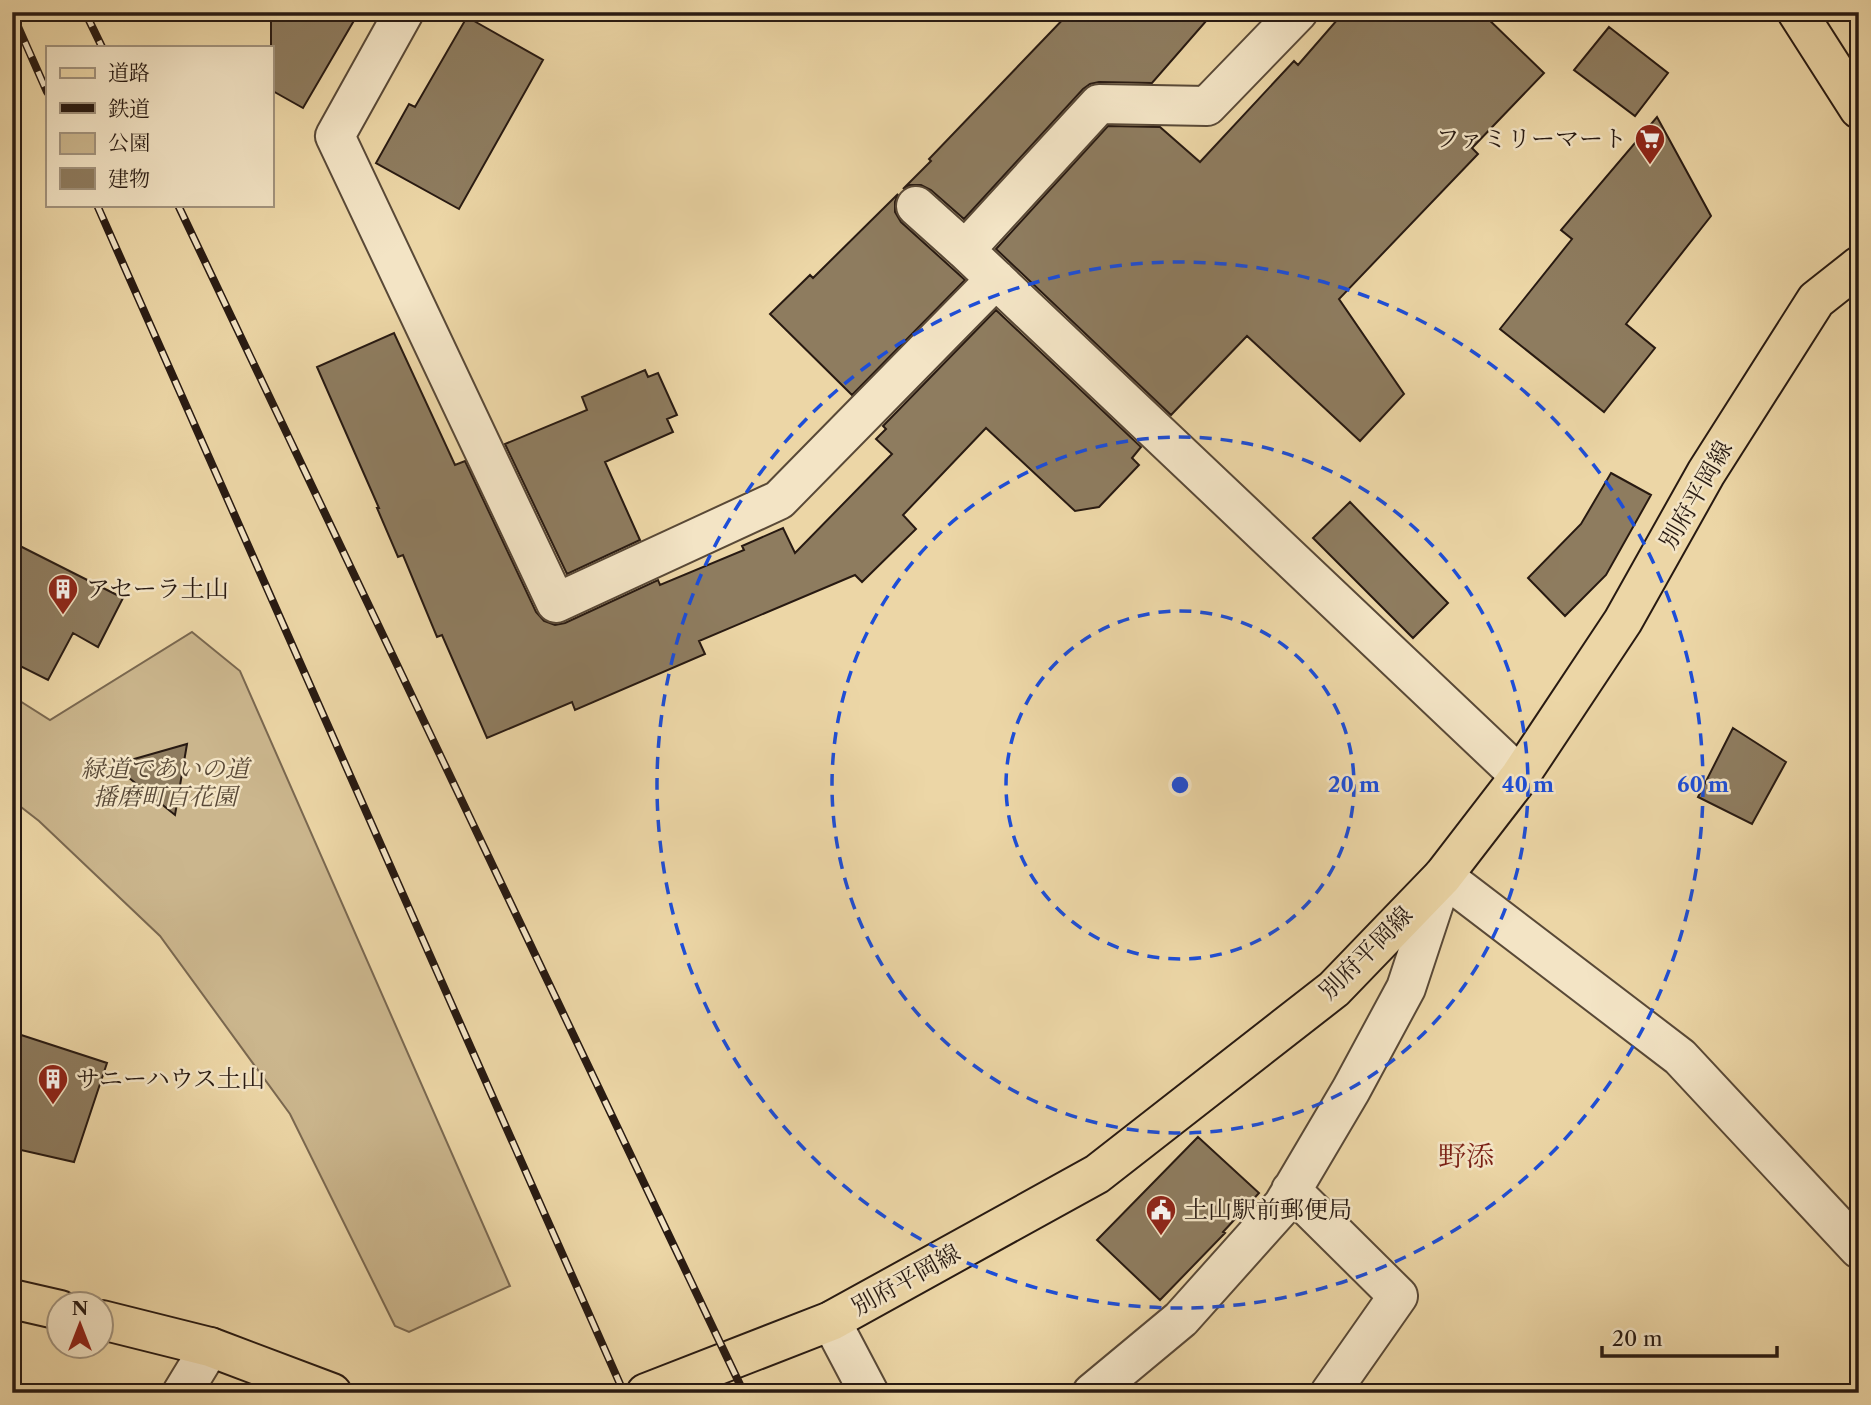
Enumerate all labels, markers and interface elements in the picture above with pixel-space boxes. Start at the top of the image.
legend [46,46,273,206]
text: 道路 [108,60,150,85]
text: 鉄道 [108,96,150,121]
supermarket icon: ファミリーマート [1633,122,1667,166]
place label: ファミリーマート [1435,124,1627,153]
text: 公園 [108,130,150,155]
text: 建物 [108,166,150,191]
street label: 別府平岡線 [1653,436,1738,554]
building icon: アセーラ土山 [46,572,80,616]
place label: アセーラ土山 [86,574,229,603]
park label: 緑道であいの道 播磨町百花園 [81,754,253,811]
text: 20 m [1328,772,1380,797]
text: 40 m [1502,772,1554,797]
text: 60 m [1677,772,1729,797]
centre of rings [1168,773,1192,797]
street label: 別府平岡線 [1313,900,1418,1005]
building icon: サニーハウス土山 [36,1062,70,1106]
place label: サニーハウス土山 [76,1064,265,1093]
district label: 野添 [1438,1139,1494,1173]
public building icon: 土山駅前郵便局 [1144,1193,1178,1237]
place label: 土山駅前郵便局 [1184,1195,1352,1224]
street label: 別府平岡線 [846,1238,965,1321]
north arrow [46,1290,116,1360]
text: N [72,1297,88,1320]
scale bar [1602,1314,1776,1358]
text: 20 m [1612,1326,1663,1351]

